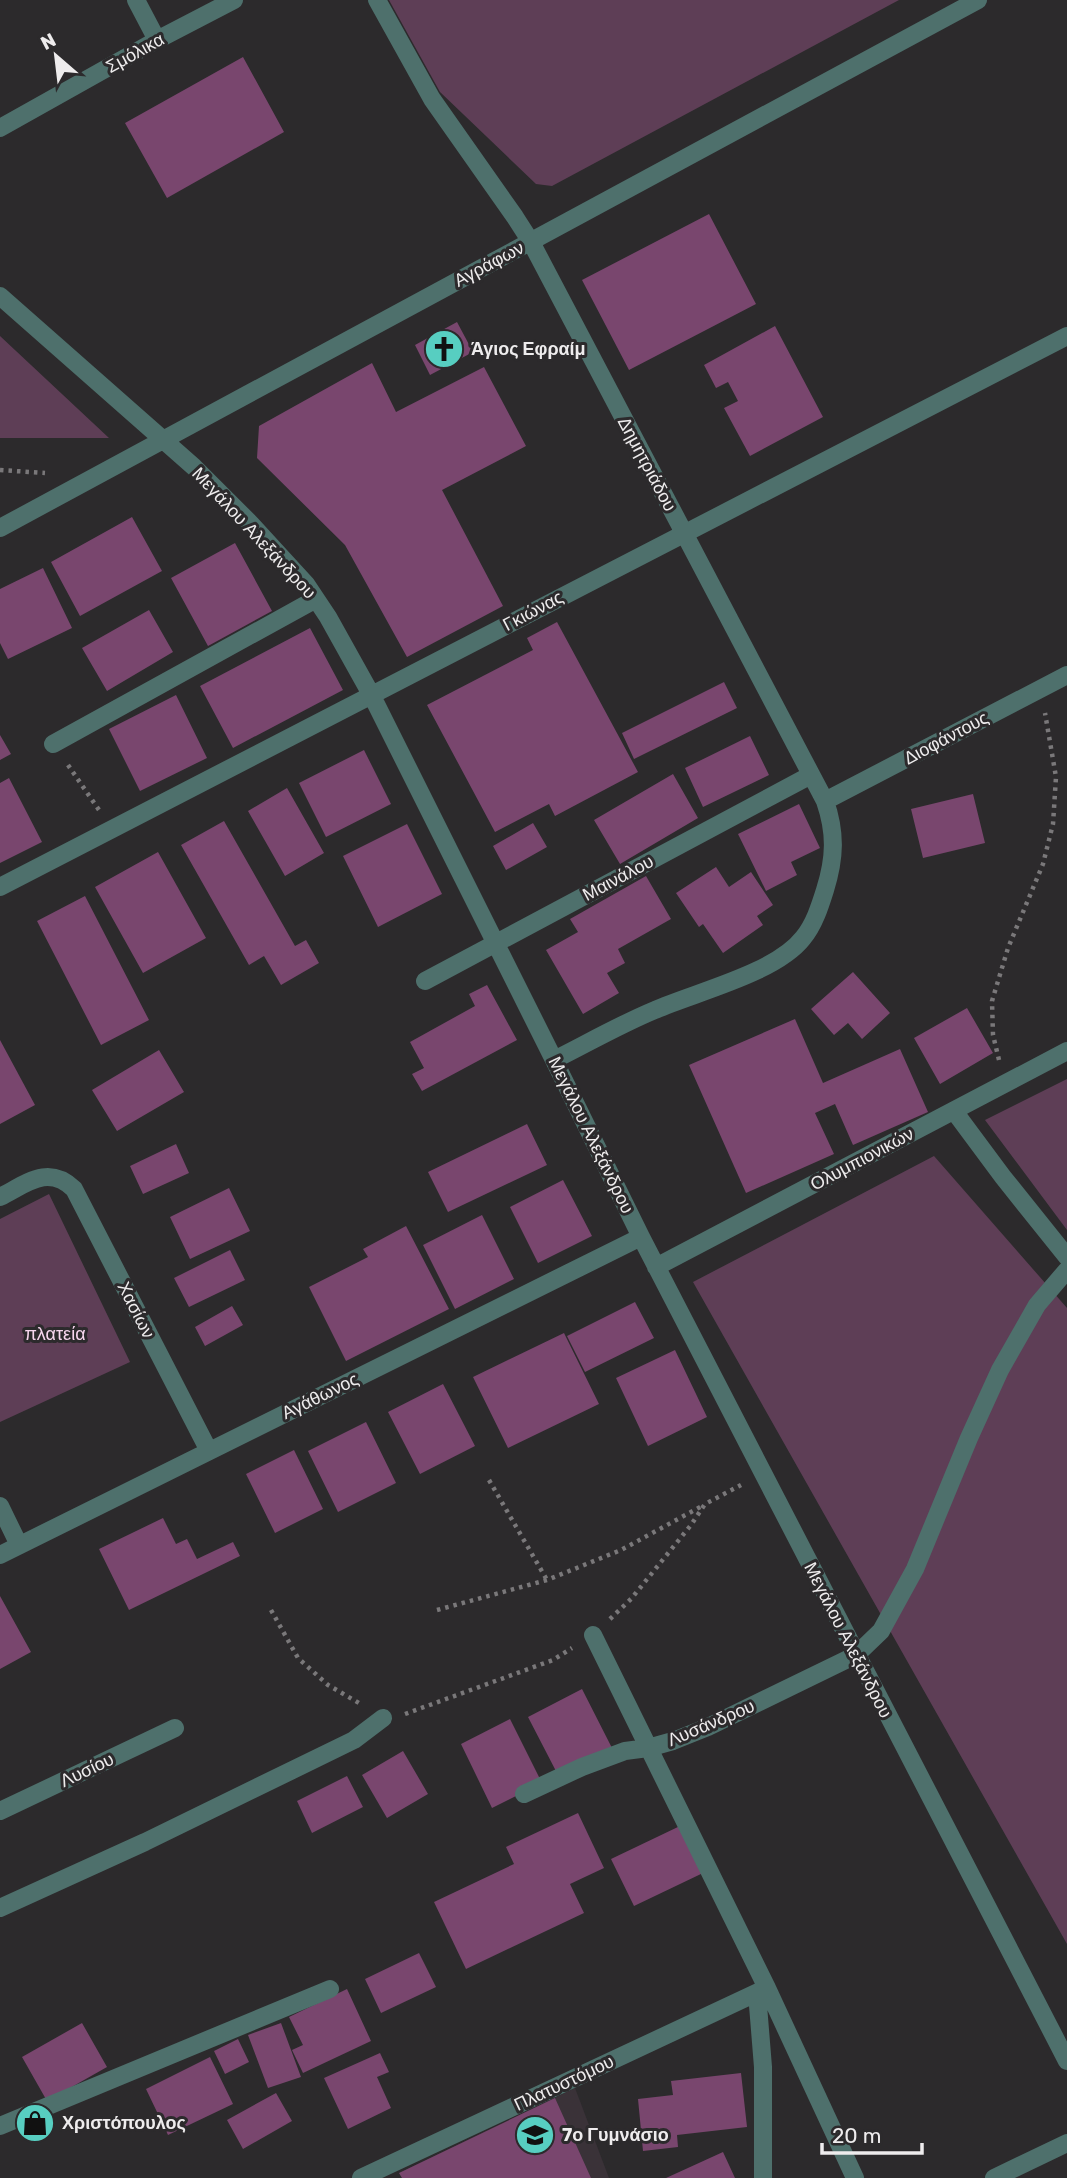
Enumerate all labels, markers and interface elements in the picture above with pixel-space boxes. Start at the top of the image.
north arrow [21,21,91,91]
text: N [37,28,60,55]
street label: Σμόλικα [102,28,168,78]
street label: Αγράφων [450,236,528,292]
church icon: Άγιος Εφραίμ [423,328,465,370]
place label: Άγιος Εφραίμ [471,338,586,360]
street label: Δημητριάδου [613,413,681,515]
street label: Μεγάλου Αλεξάνδρου [187,463,321,603]
street label: Γκιώνας [499,586,567,636]
street label: Διοφάντους [900,706,992,769]
street label: Μαινάλου [579,850,657,906]
street label: Μεγάλου Αλεξάνδρου [544,1053,638,1217]
street label: Ολυμπιονικών [806,1123,918,1195]
street label: Χασίων [112,1278,160,1342]
park label: πλατεία [24,1323,86,1345]
street label: Αγάθωνος [278,1368,362,1424]
street label: Μεγάλου Αλεξάνδρου [799,1559,897,1721]
street label: Λυσάνδρου [664,1695,758,1751]
street label: Λυσίου [57,1748,117,1792]
street label: Πλατυστόμου [511,2050,617,2116]
shop icon: Χριστόπουλος [14,2102,56,2144]
place label: Χριστόπουλος [62,2112,186,2134]
scale bar [822,2112,922,2156]
school or university icon: 7ο Γυμνάσιο [514,2114,556,2156]
text: 20 m [832,2123,881,2148]
place label: 7ο Γυμνάσιο [562,2124,669,2146]

